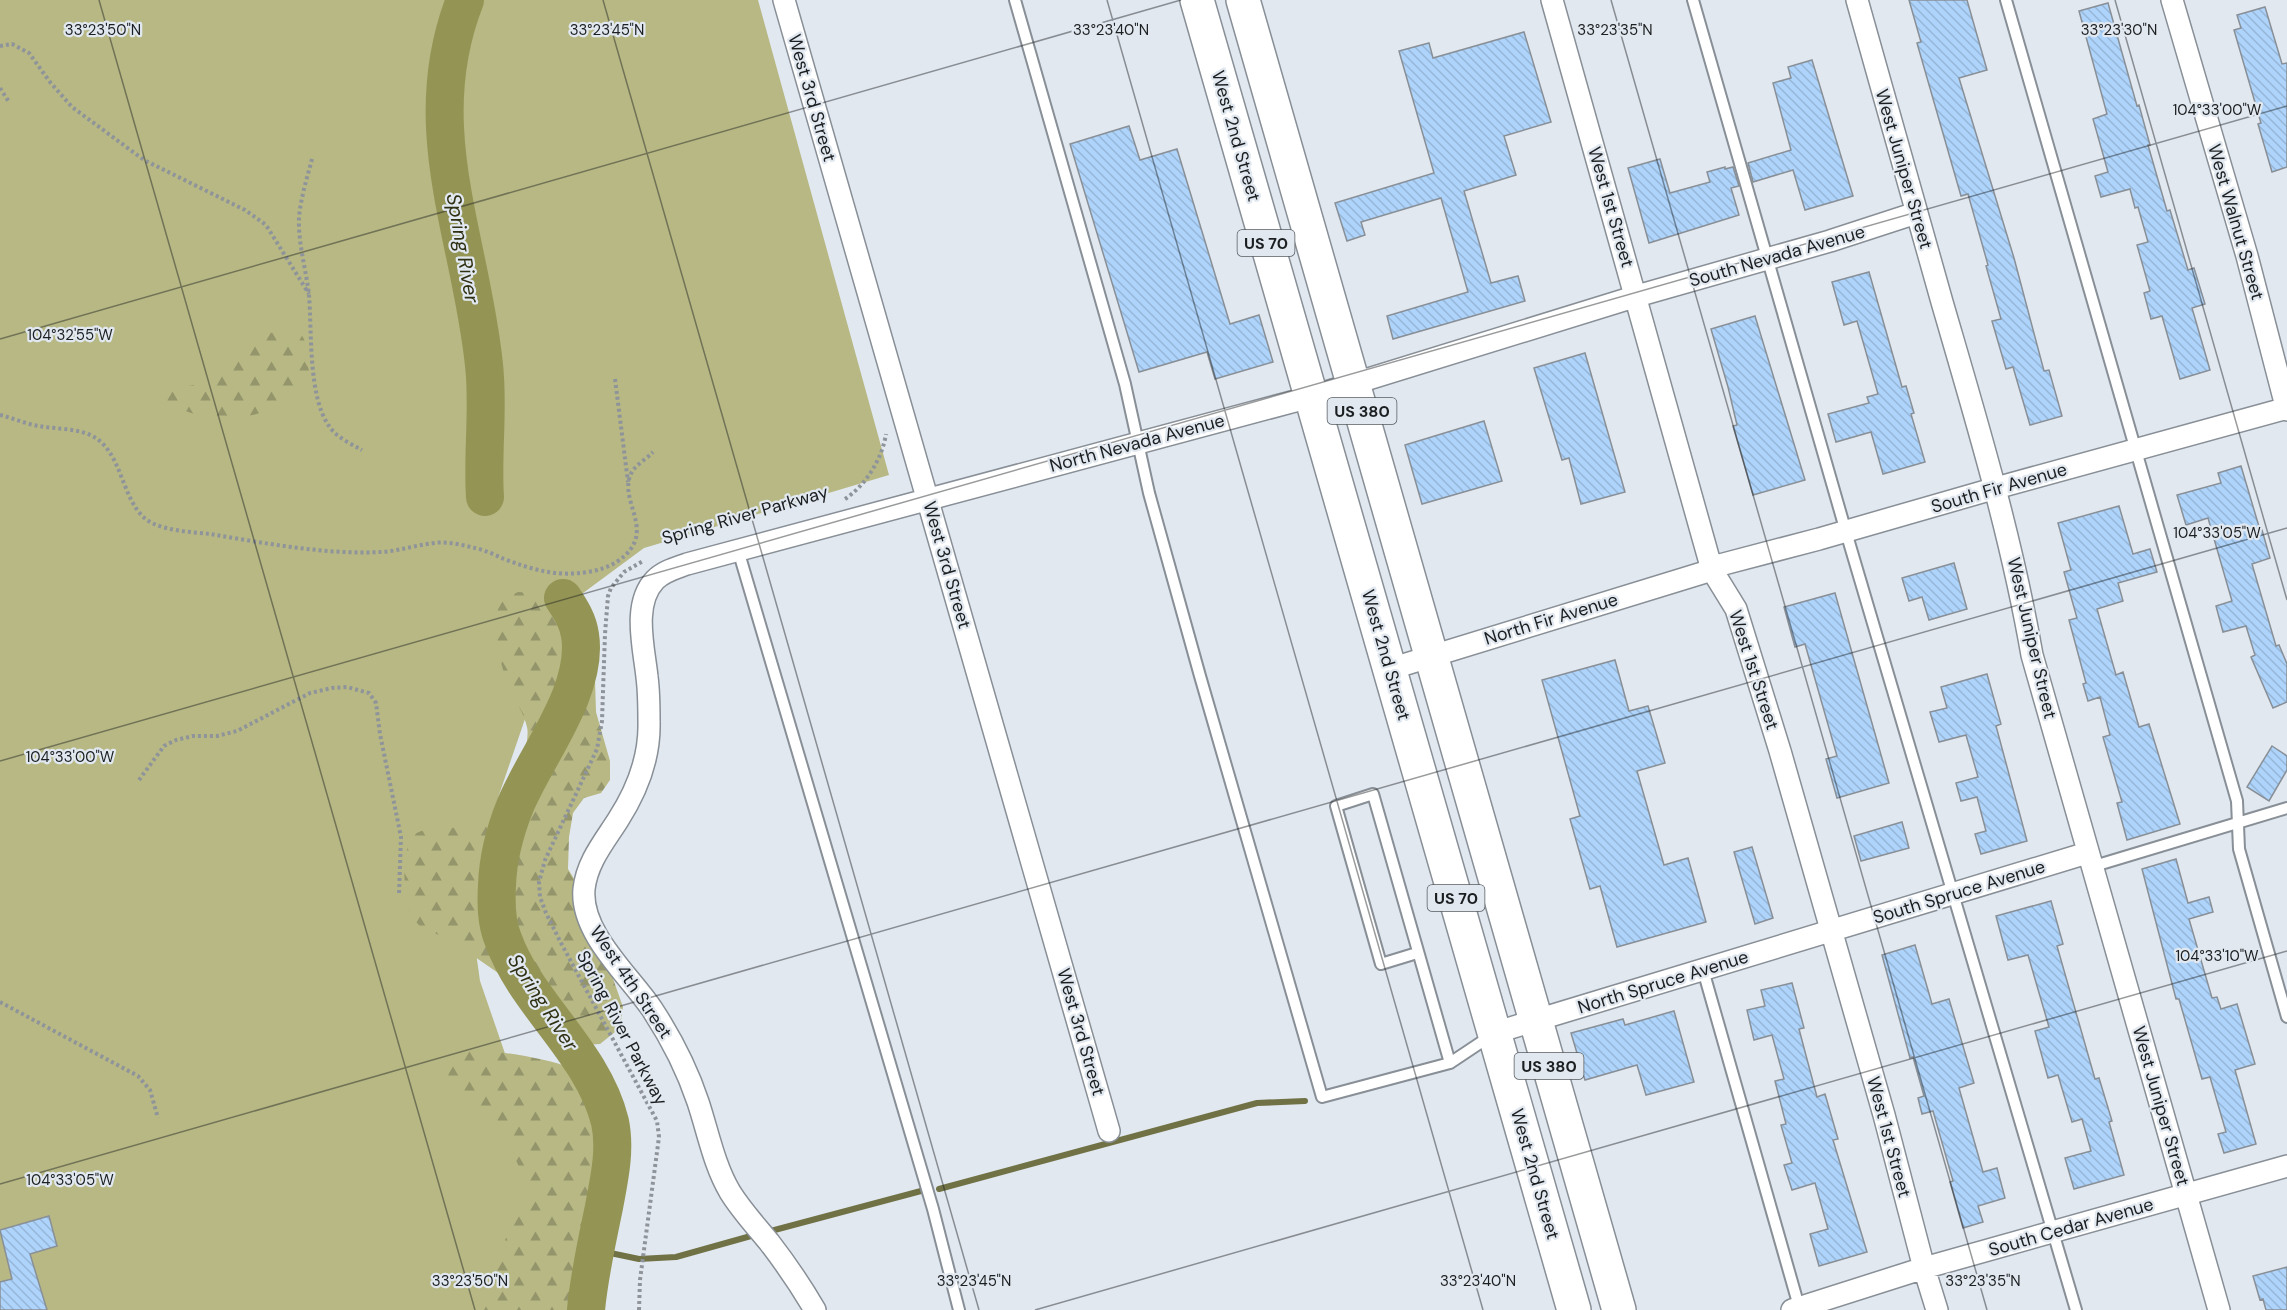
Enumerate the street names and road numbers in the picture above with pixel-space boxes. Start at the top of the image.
street label: West 3rd Street [782,32,842,164]
street label: West 2nd Street [1206,68,1266,204]
street label: West Juniper Street [1870,86,1938,252]
street label: West Walnut Street [2202,141,2270,303]
street label: West 1st Street [1582,144,1640,270]
street label: South Nevada Avenue [1686,219,1868,293]
road number: US 70 [1238,230,1294,256]
road number: US 380 [1328,398,1396,424]
street label: North Nevada Avenue [1047,408,1227,478]
street label: South Fir Avenue [1928,457,2070,519]
street label: Spring River Parkway [659,480,831,550]
street label: West 3rd Street [917,499,977,631]
street label: West Juniper Street [2002,555,2062,721]
street label: West 2nd Street [1356,587,1416,723]
street label: North Fir Avenue [1481,587,1621,651]
street label: West 1st Street [1723,607,1785,733]
street label: South Spruce Avenue [1870,854,2048,930]
road number: US 70 [1428,885,1484,911]
street label: West 4th Street [584,921,678,1043]
street label: North Spruce Avenue [1575,945,1751,1019]
street label: Spring River Parkway [571,946,673,1110]
street label: West 3rd Street [1051,966,1111,1098]
street label: West Juniper Street [2127,1023,2195,1189]
road number: US 380 [1514,1053,1584,1079]
street label: West 1st Street [1861,1074,1917,1200]
street label: West 2nd Street [1505,1106,1565,1242]
street label: South Cedar Avenue [1986,1192,2156,1262]

